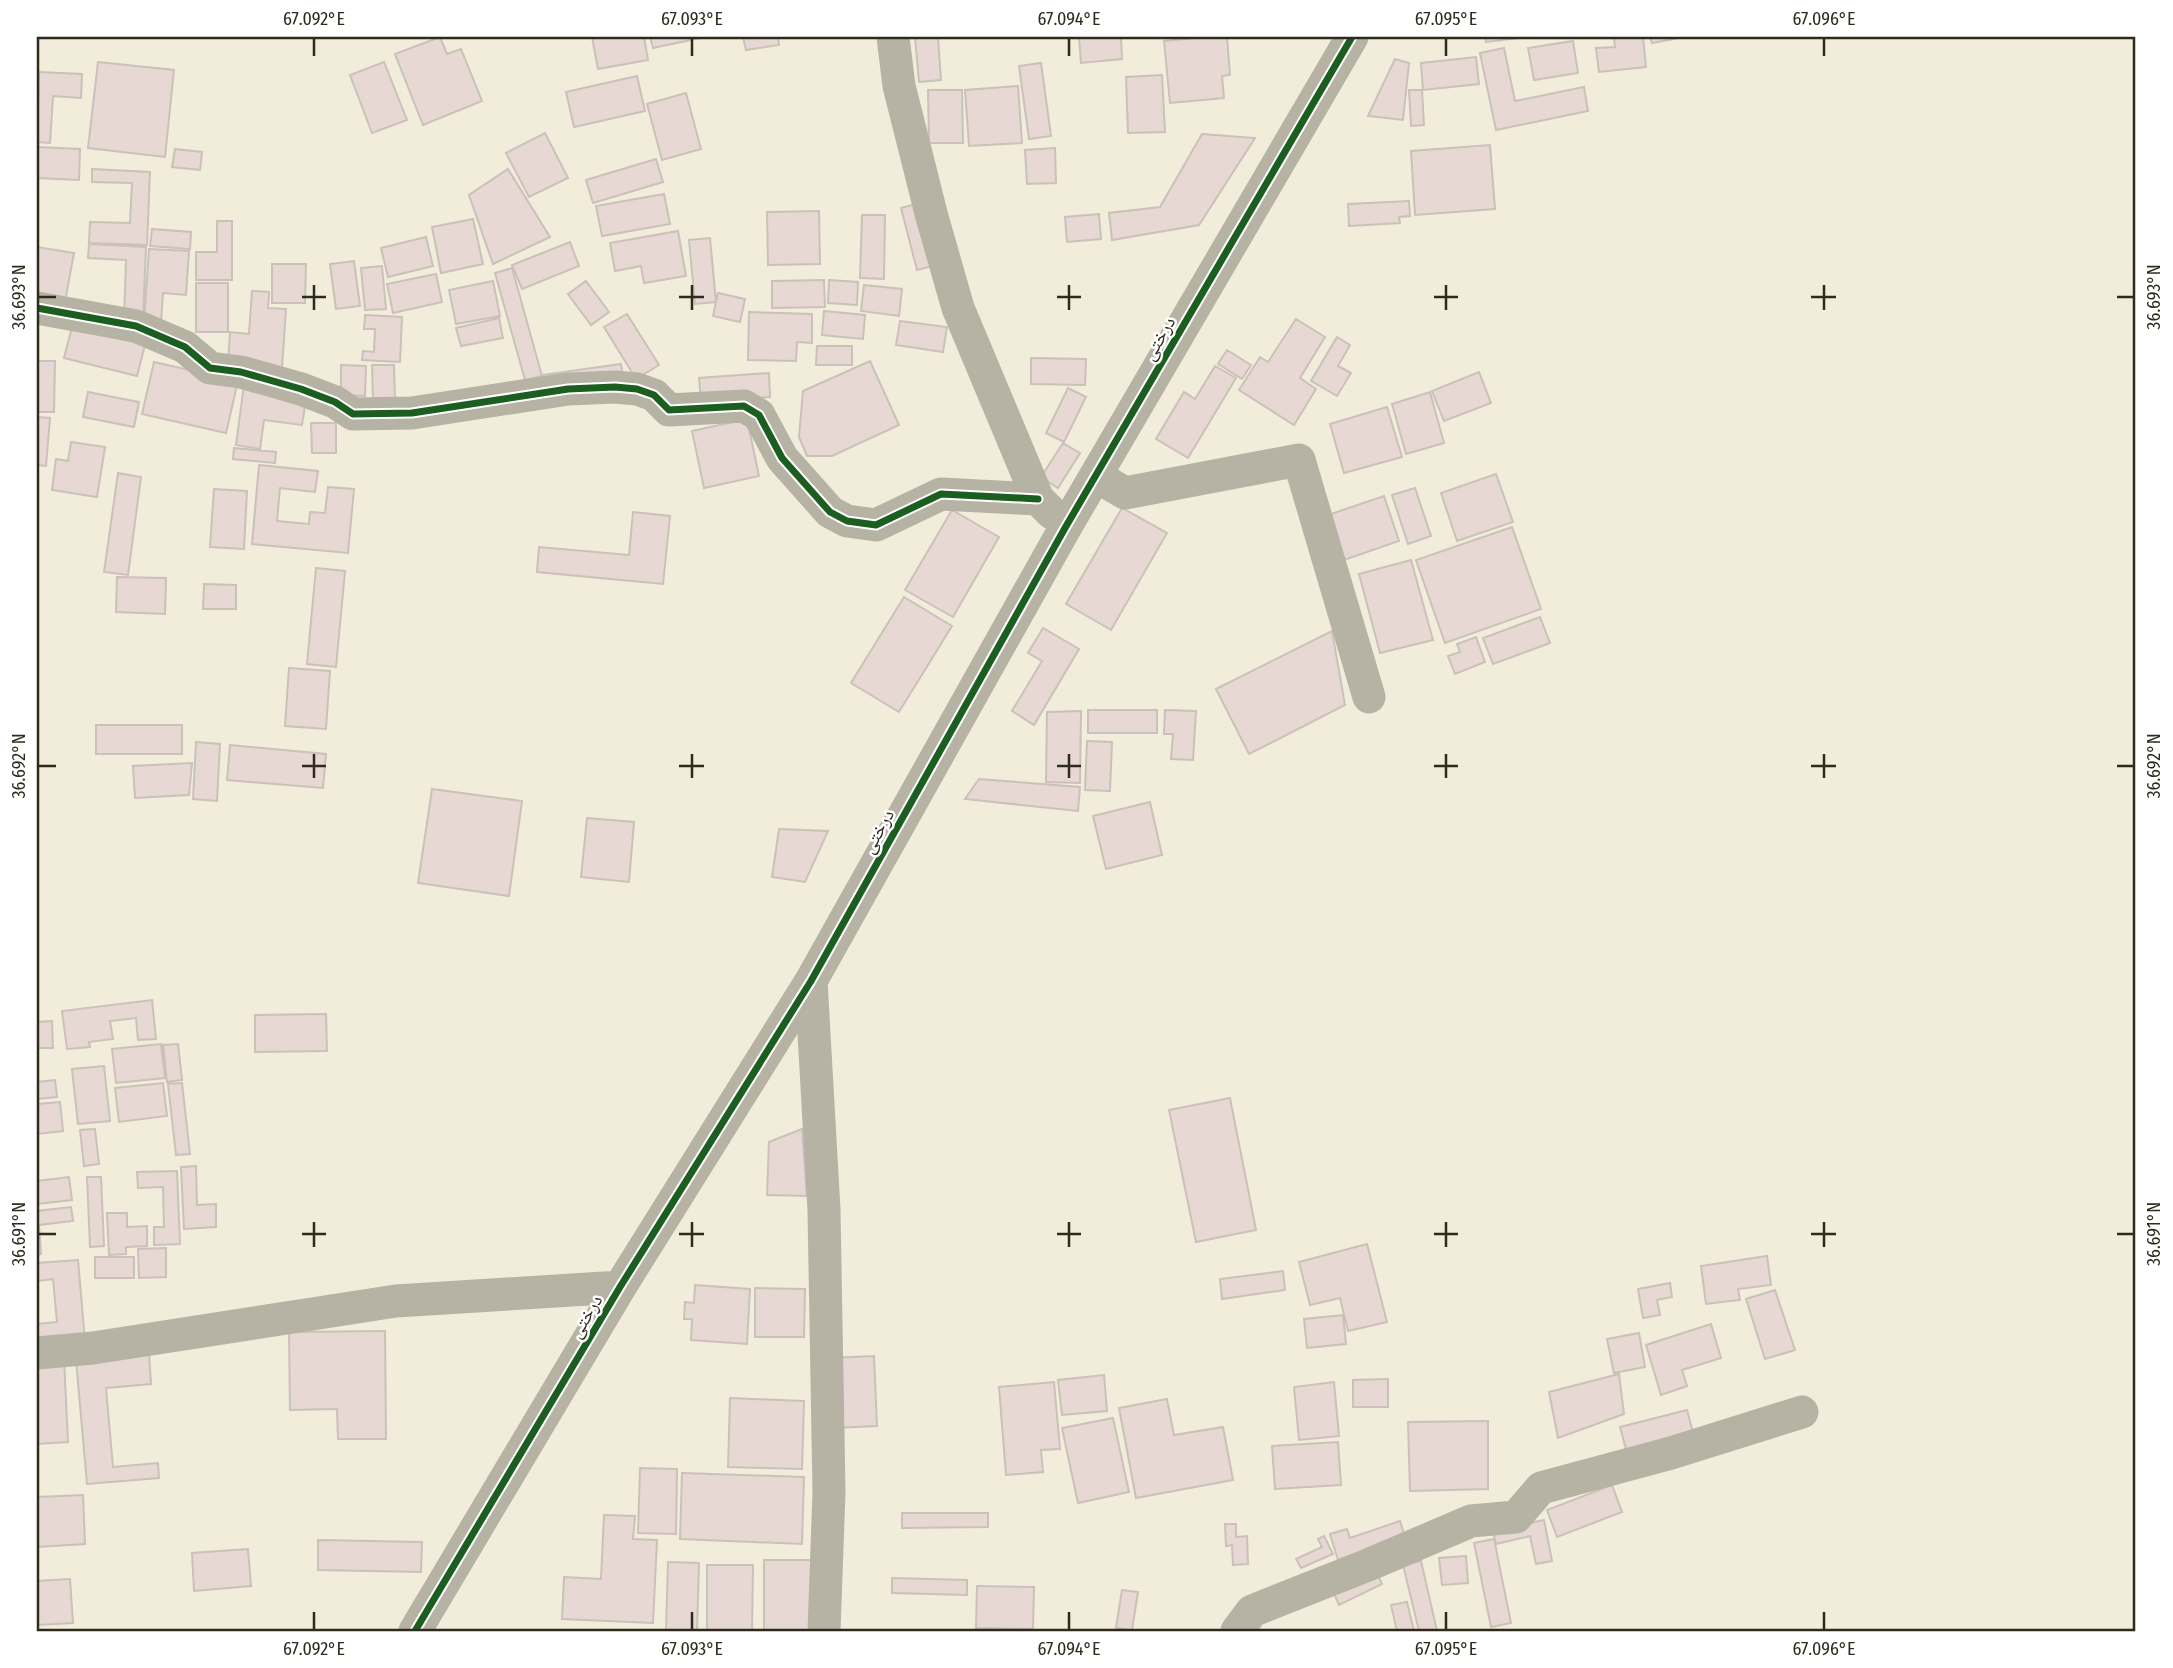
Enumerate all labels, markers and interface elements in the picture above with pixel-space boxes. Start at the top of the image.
text: 67.092°E [283,8,345,30]
text: 67.093°E [661,8,723,30]
text: 67.094°E [1038,8,1100,30]
text: 67.095°E [1415,8,1477,30]
text: 67.096°E [1792,8,1856,30]
text: 36.693°N [8,264,30,330]
text: 36.693°N [2143,264,2165,330]
street label: درختی [1137,312,1180,364]
text: 36.692°N [8,733,30,799]
text: 36.692°N [2143,733,2165,799]
street label: درختی [856,805,899,857]
text: 36.691°N [8,1202,30,1266]
text: 36.691°N [2143,1202,2165,1266]
street label: درختی [563,1290,608,1342]
text: 67.092°E [283,1638,345,1660]
text: 67.093°E [661,1638,723,1660]
text: 67.094°E [1038,1638,1100,1660]
text: 67.095°E [1415,1638,1477,1660]
text: 67.096°E [1792,1638,1856,1660]

